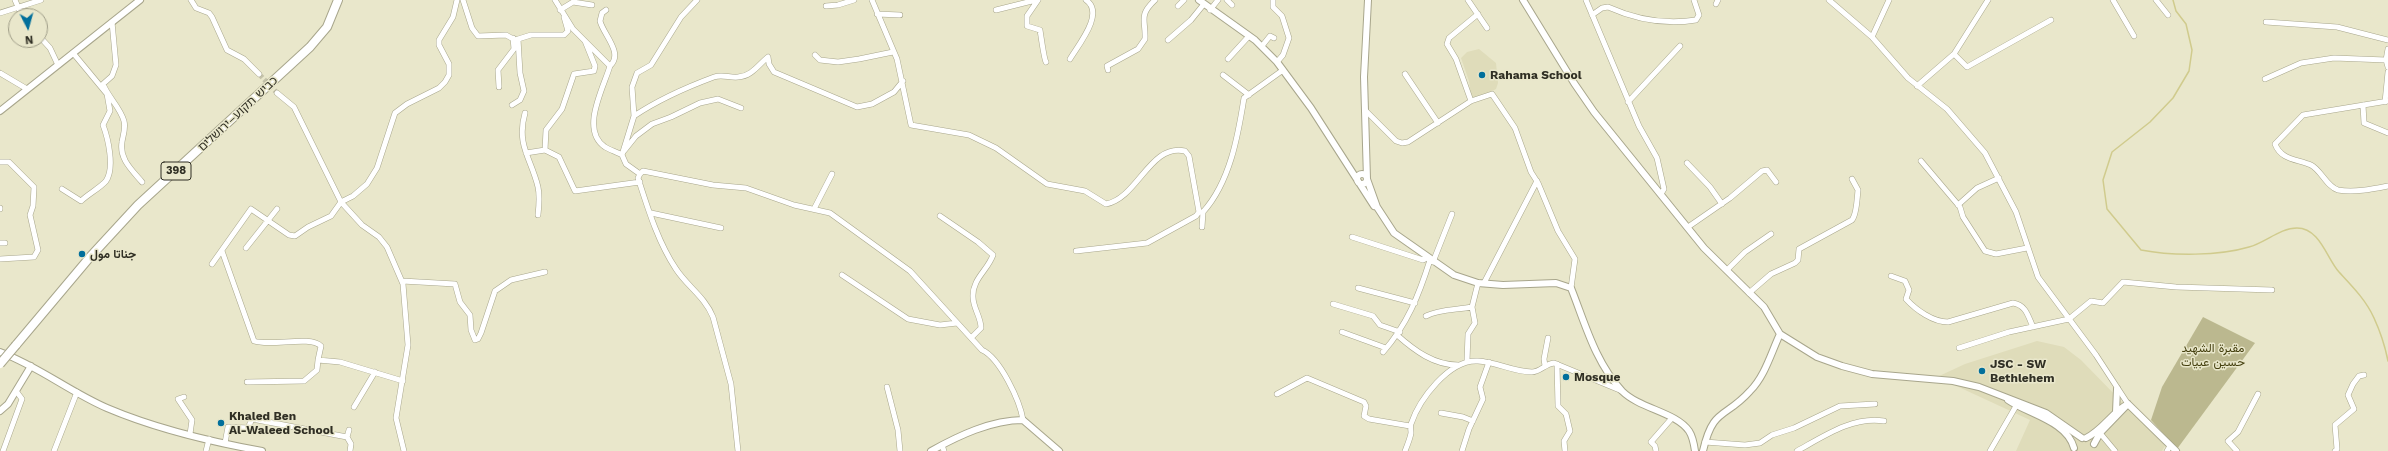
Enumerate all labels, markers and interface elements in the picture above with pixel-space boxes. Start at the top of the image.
north arrow [8,8,48,48]
text: N [24,33,34,46]
place label: Rahama School [1490,68,1582,82]
marker: Rahama School [1477,70,1487,80]
street label: כביש תקוע–ירושלים [195,73,281,155]
road number: 398 [161,162,191,180]
place label: جناتا مول [90,247,136,261]
marker: جناتا مول [77,249,87,259]
park label: مقبرة الشهيد حسين عبيات [2181,341,2245,369]
place label: JSC - SW Bethlehem [1990,357,2054,385]
marker: JSC - SW Bethlehem [1977,366,1987,376]
place label: Mosque [1574,370,1620,384]
marker: Mosque [1561,372,1571,382]
place label: Khaled Ben Al-Waleed School [229,409,334,437]
marker: Khaled Ben Al-Waleed School [216,418,226,428]

